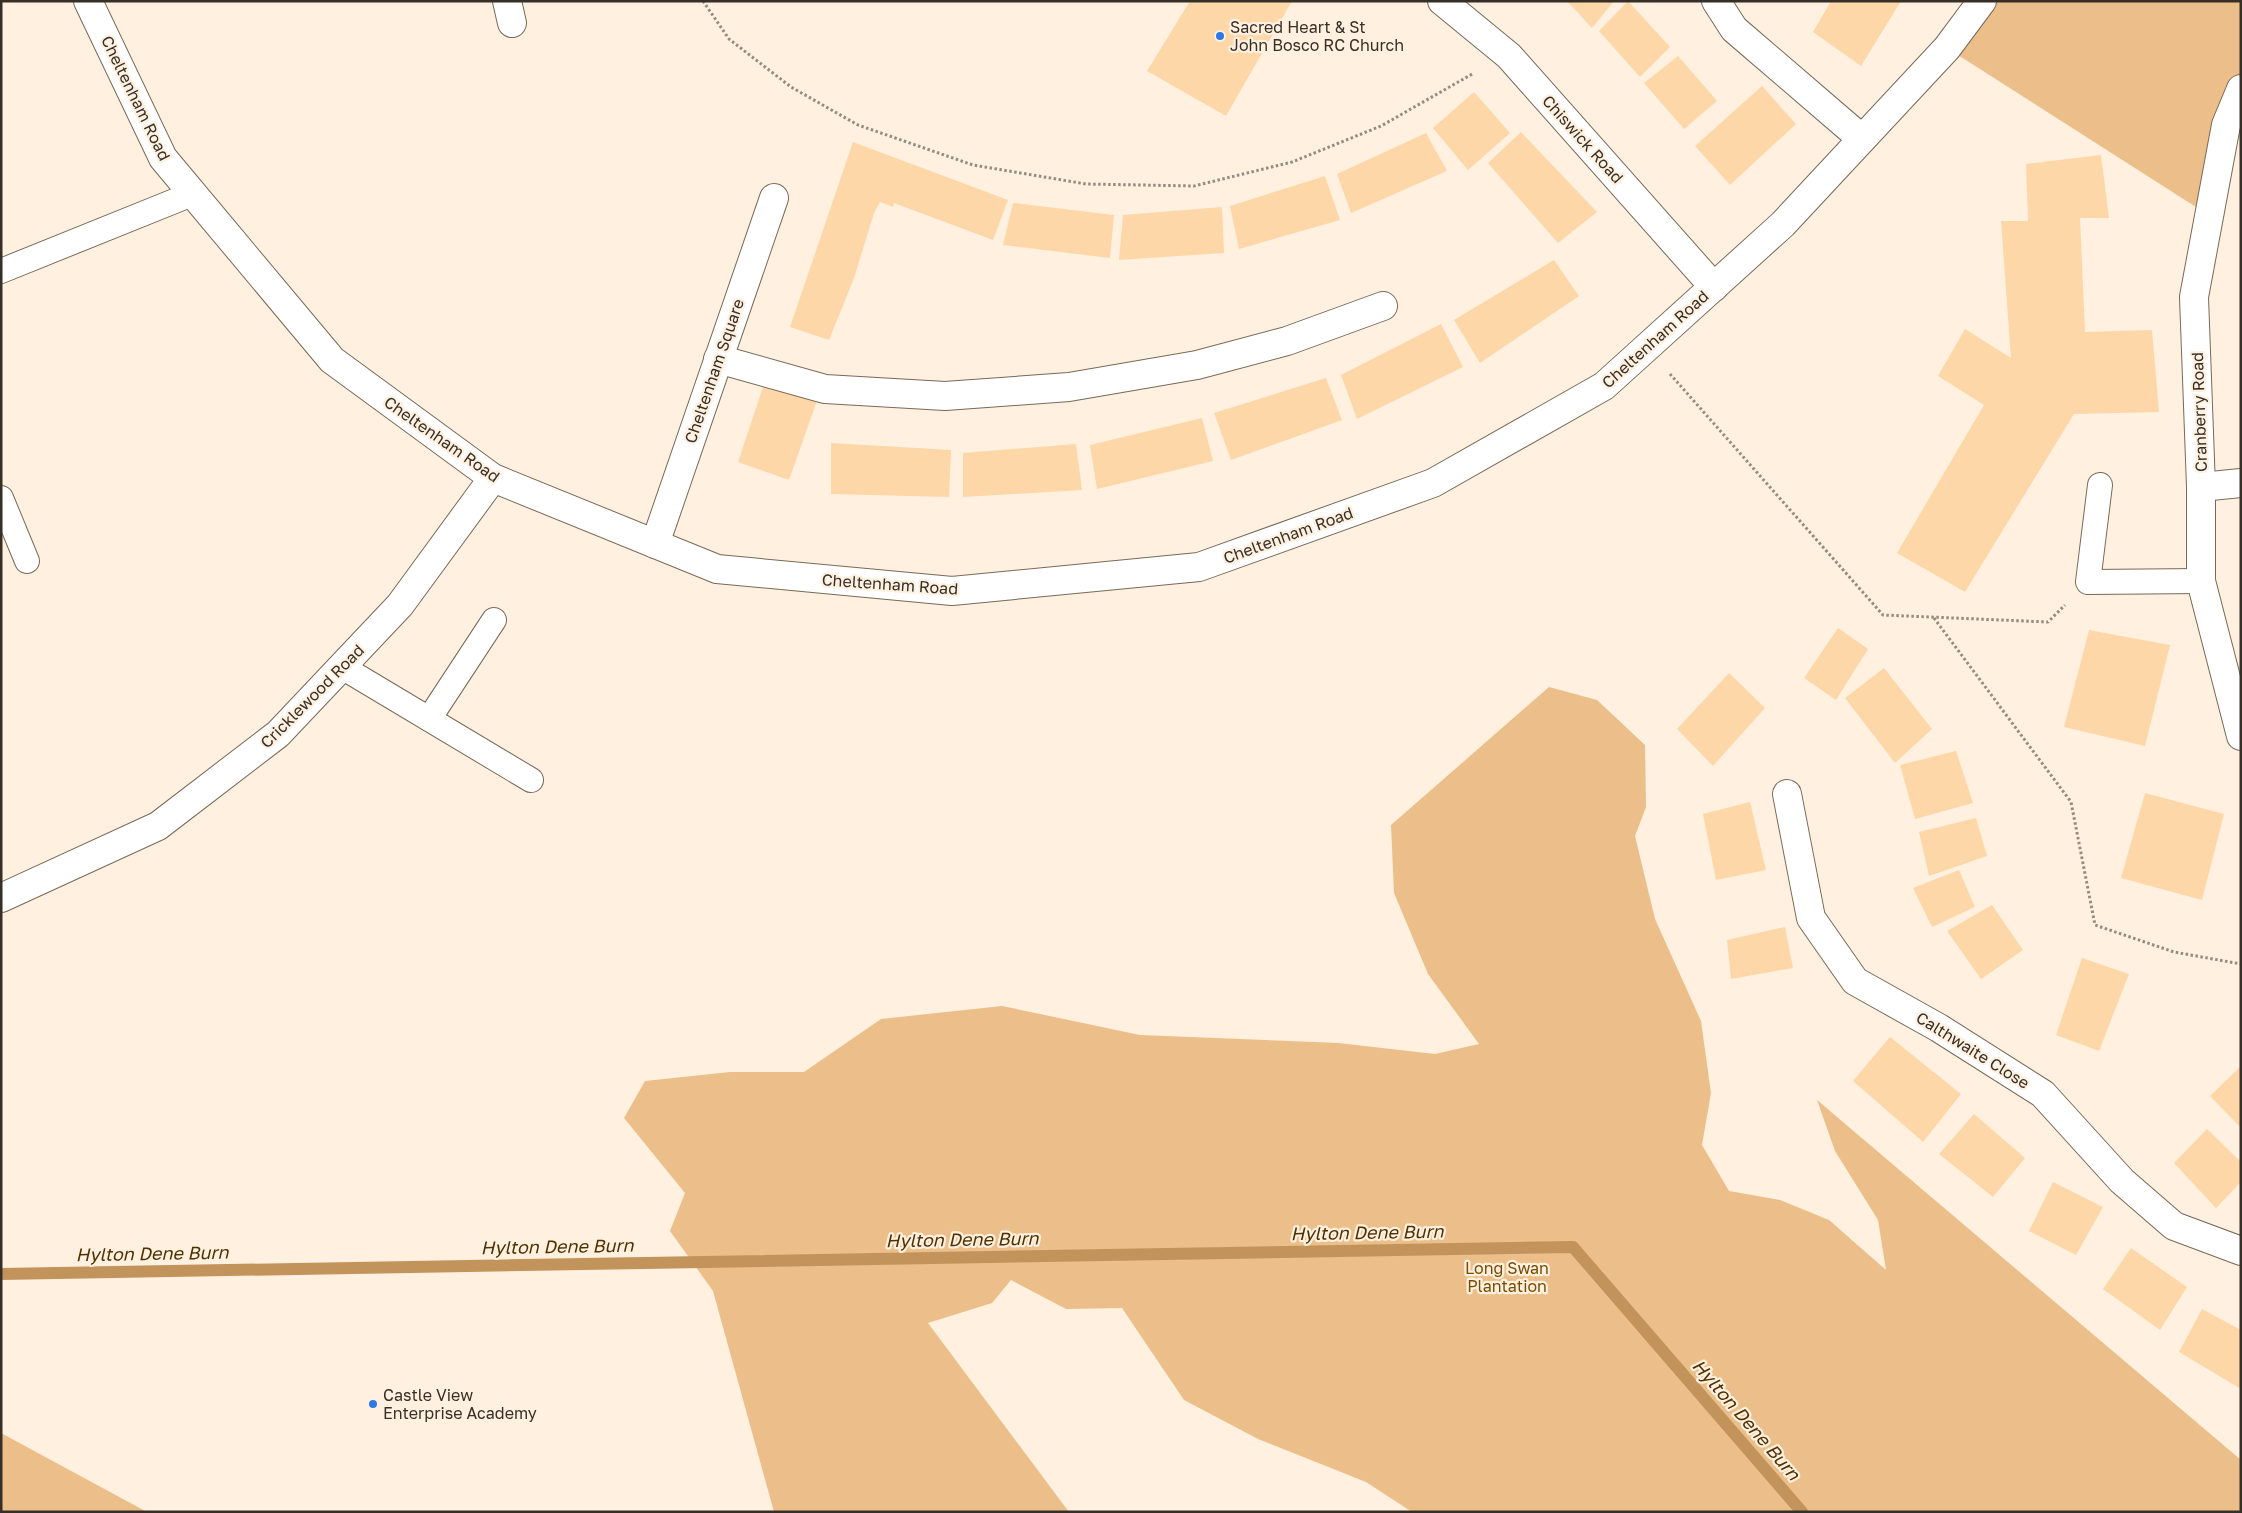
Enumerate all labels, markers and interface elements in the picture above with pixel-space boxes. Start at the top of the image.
place label: Sacred Heart & St John Bosco RC Church [1230,17,1404,55]
marker: Sacred Heart & St John Bosco RC Church [1214,30,1226,42]
street label: Cheltenham Road [97,32,175,164]
street label: Chiswick Road [1538,91,1628,187]
street label: Cheltenham Road [1598,286,1712,392]
street label: Cheltenham Square [680,296,748,446]
street label: Cranberry Road [2187,352,2211,472]
street label: Cheltenham Road [380,392,504,486]
street label: Cheltenham Road [1220,502,1356,568]
street label: Cheltenham Road [821,569,959,599]
street label: Cricklewood Road [256,640,368,752]
street label: Calthwaite Close [1913,1007,2033,1093]
water label: Hylton Dene Burn [1290,1220,1444,1244]
water label: Hylton Dene Burn [885,1227,1039,1251]
water label: Hylton Dene Burn [480,1234,634,1258]
water label: Hylton Dene Burn [75,1241,229,1265]
park label: Long Swan Plantation [1465,1258,1549,1296]
water label: Hylton Dene Burn [1688,1354,1806,1485]
place label: Castle View Enterprise Academy [383,1385,537,1423]
marker: Castle View Enterprise Academy [367,1398,379,1410]

